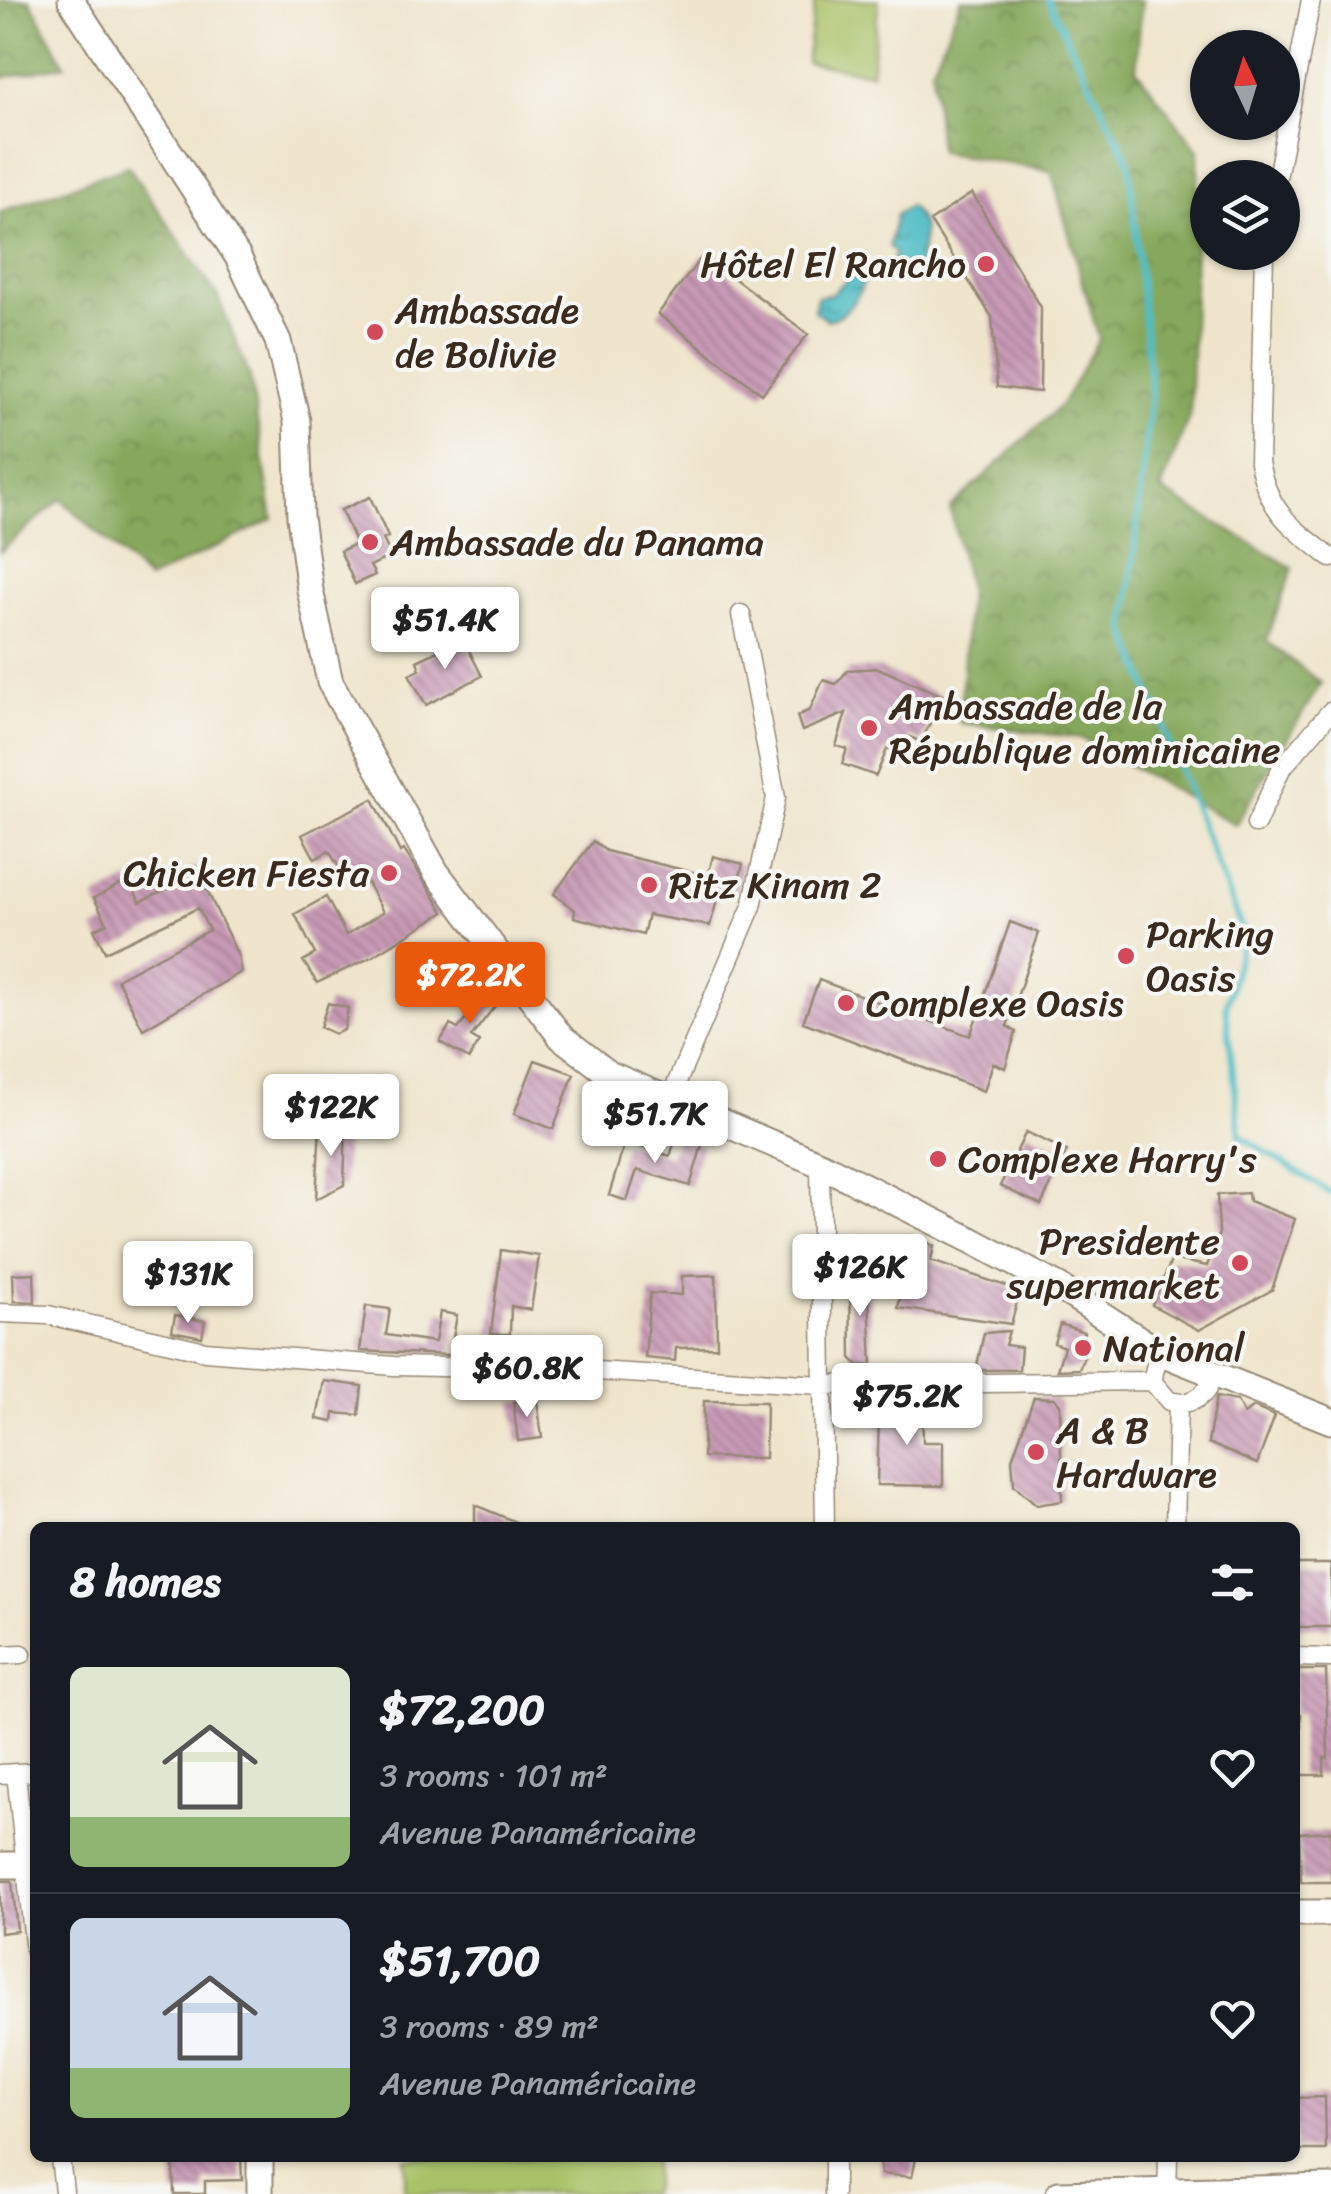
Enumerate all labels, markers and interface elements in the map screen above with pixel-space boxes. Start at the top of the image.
north arrow [1190,30,1300,140]
map controls [1190,30,1300,270]
button: layers [1190,160,1300,270]
place label: Hôtel El Rancho [700,231,966,298]
marker: Hôtel El Rancho [975,253,997,275]
place label: Ambassade de Bolivie [394,277,579,388]
marker: Ambassade de Bolivie [364,321,386,343]
place label: Ambassade du Panama [389,509,764,576]
marker: Ambassade du Panama [359,531,381,553]
pin: $51.4K [364,587,526,672]
text: $51.4K [393,591,497,648]
place label: Ambassade de la République dominicaine [888,673,1281,784]
marker: Ambassade de la République dominicaine [858,717,880,739]
place label: Chicken Fiesta [123,840,370,907]
place label: Ritz Kinam 2 [669,852,881,919]
marker: Chicken Fiesta [378,862,400,884]
marker: Ritz Kinam 2 [638,874,660,896]
place label: Parking Oasis [1146,901,1274,1012]
pin: $72.2K [389,942,551,1027]
marker: Parking Oasis [1115,945,1137,967]
text: $72.2K [417,946,523,1003]
place label: Complexe Oasis [866,970,1124,1037]
marker: Complexe Oasis [835,992,857,1014]
pin: $122K [261,1074,401,1159]
text: $122K [285,1078,377,1135]
pin: $51.7K [574,1081,736,1166]
text: $51.7K [604,1085,706,1142]
place label: Complexe Harry's [958,1126,1257,1193]
marker: Complexe Harry's [927,1148,949,1170]
place label: Presidente supermarket [1006,1208,1220,1319]
pin: $126K [790,1234,930,1319]
text: $126K [814,1238,906,1295]
pin: $131K [118,1241,258,1326]
text: $131K [145,1245,231,1302]
marker: Presidente supermarket [1229,1252,1251,1274]
place label: National [1103,1315,1246,1382]
pin: $60.8K [446,1335,608,1420]
marker: National [1072,1337,1094,1359]
text: $60.8K [473,1339,581,1396]
pin: $75.2K [826,1363,988,1448]
text: $75.2K [854,1367,960,1424]
place label: A & B Hardware [1055,1397,1217,1508]
marker: A & B Hardware [1025,1441,1047,1463]
text: 8 homes [70,1545,221,1619]
icon: filters [1205,1555,1260,1610]
text: $72,200 [380,1673,545,1747]
icon: home [150,1707,270,1827]
icon: heart [1205,1740,1260,1795]
text: 3 rooms · 101 m² [380,1747,608,1804]
text: Avenue Panaméricaine [380,1804,696,1861]
text: $51,700 [380,1924,540,1998]
icon: home [150,1958,270,2078]
icon: heart [1205,1991,1260,2046]
text: 3 rooms · 89 m² [380,1998,599,2055]
text: Avenue Panaméricaine [380,2055,696,2112]

